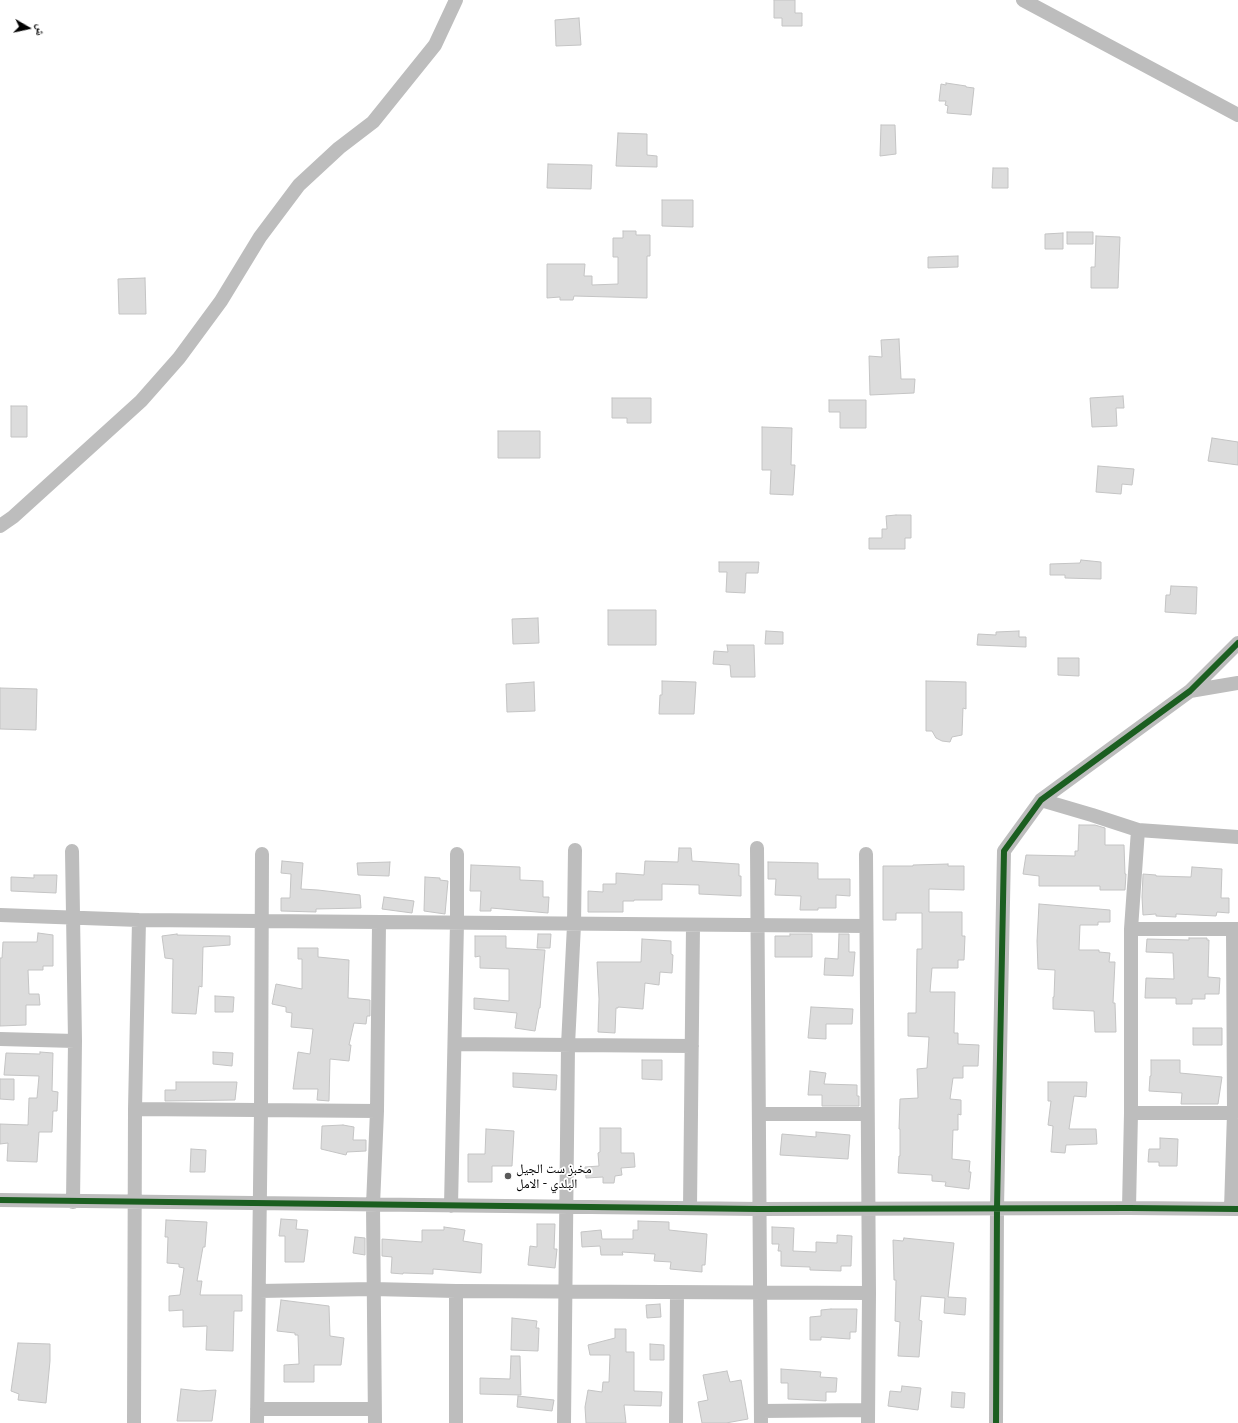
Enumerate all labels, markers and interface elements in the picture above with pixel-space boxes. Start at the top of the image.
north arrow [8,8,48,48]
text: ش [33,23,48,37]
place label: مخبز ست الجيل البلدي - الامل [516,1161,592,1192]
marker: مخبز ست الجيل البلدي - الامل [503,1171,513,1181]

